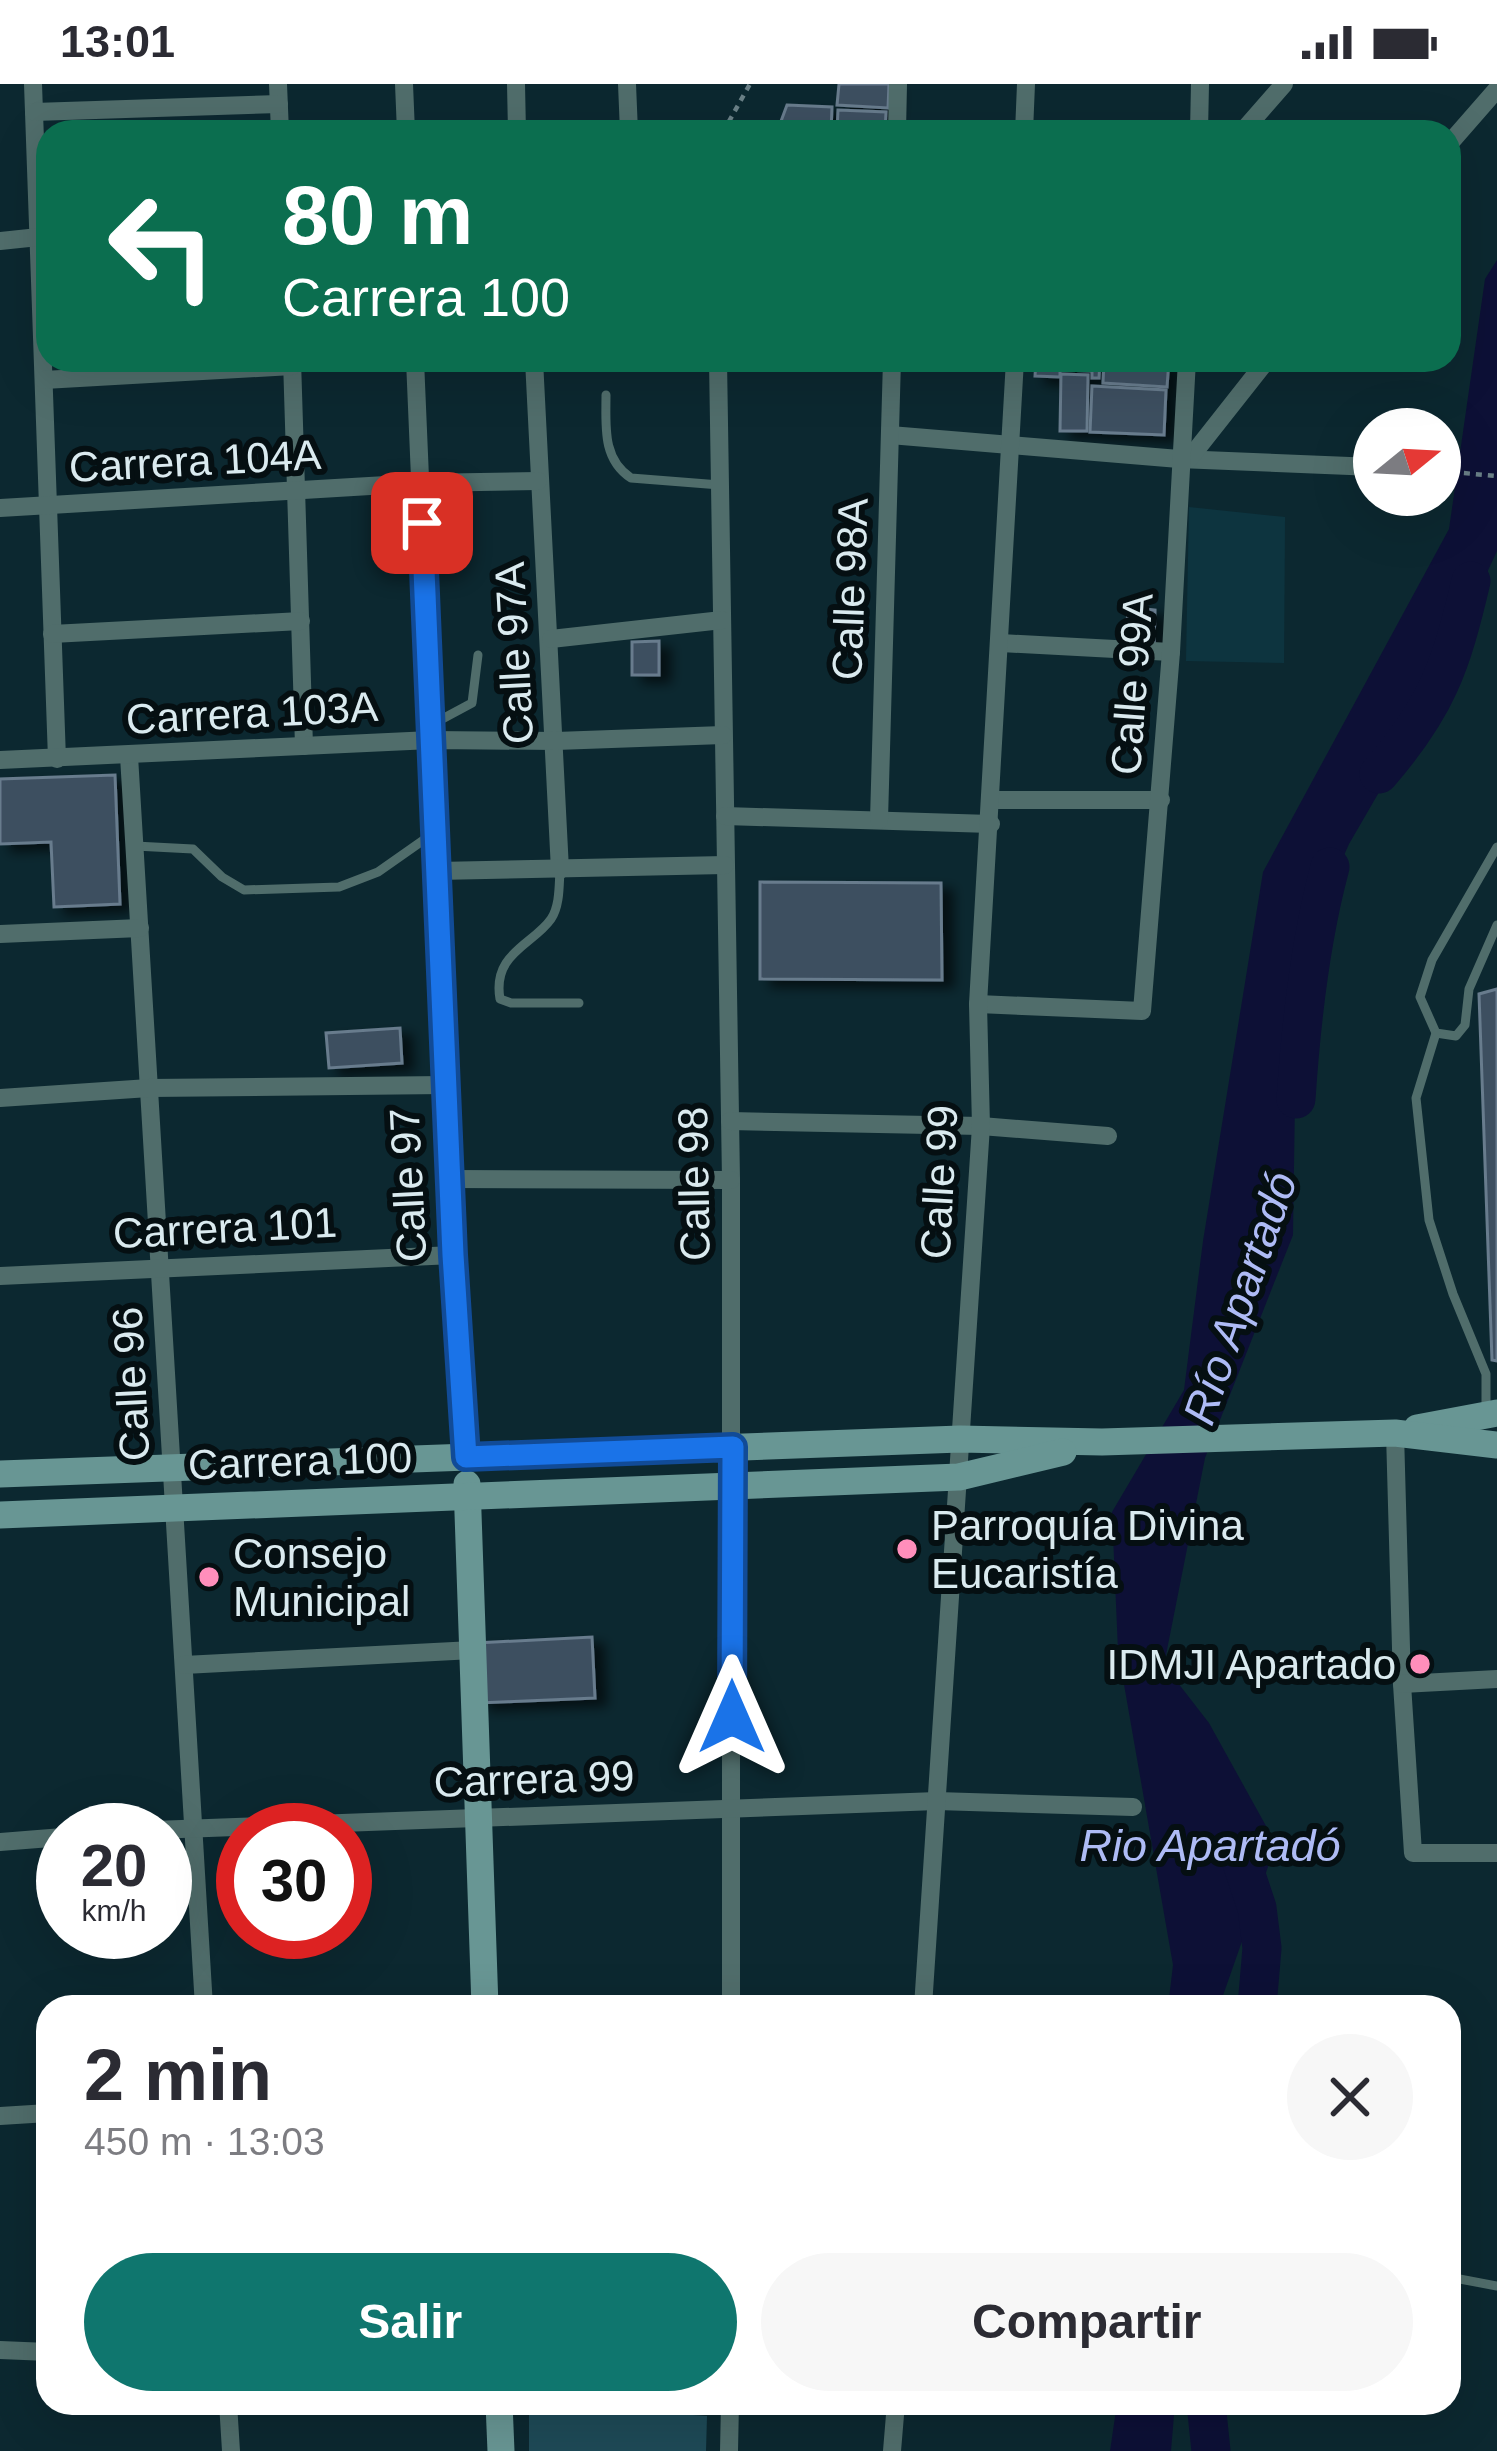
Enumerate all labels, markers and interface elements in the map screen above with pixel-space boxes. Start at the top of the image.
text: 13:01 [60,16,175,67]
icon: left [84,168,240,324]
text: 80 m [282,168,473,262]
text: Carrera 100 [282,267,570,327]
north arrow [1353,408,1461,516]
map controls [1353,408,1461,516]
street label: Carrera 104A [68,431,322,491]
pin [371,472,473,574]
icon: arrive [389,490,455,556]
street label: Calle 98A [823,497,877,681]
street label: Calle 97A [486,561,542,745]
street label: Calle 99A [1102,592,1162,776]
street label: Carrera 103A [125,683,379,743]
street label: Calle 99 [911,1104,967,1260]
street label: Calle 97 [380,1107,436,1263]
street label: Calle 98 [669,1107,719,1261]
water label: Río Apartadó [1173,1165,1307,1431]
street label: Carrera 101 [112,1199,338,1257]
street label: Calle 96 [103,1306,159,1462]
street label: Carrera 100 [187,1434,413,1488]
place label: Parroquía Divina Eucaristía [931,1502,1244,1597]
place label: Consejo Municipal [233,1530,410,1625]
marker: Parroquía Divina Eucaristía [894,1536,920,1562]
marker: Consejo Municipal [196,1564,222,1590]
place label: IDMJI Apartado [1107,1641,1396,1688]
marker: IDMJI Apartado [1407,1651,1433,1677]
position arrow [669,1654,795,1780]
street label: Carrera 99 [433,1752,635,1806]
speed limit sign: 30 [216,1803,372,1959]
water label: Rio Apartadó [1080,1820,1341,1871]
text: 20 [81,1832,147,1899]
text: km/h [81,1894,147,1927]
button: close [1287,2034,1413,2160]
text: 2 min [84,2035,272,2115]
text: 450 m · 13:03 [84,2120,325,2163]
button: Salir [84,2253,737,2391]
button: Compartir [761,2253,1413,2391]

